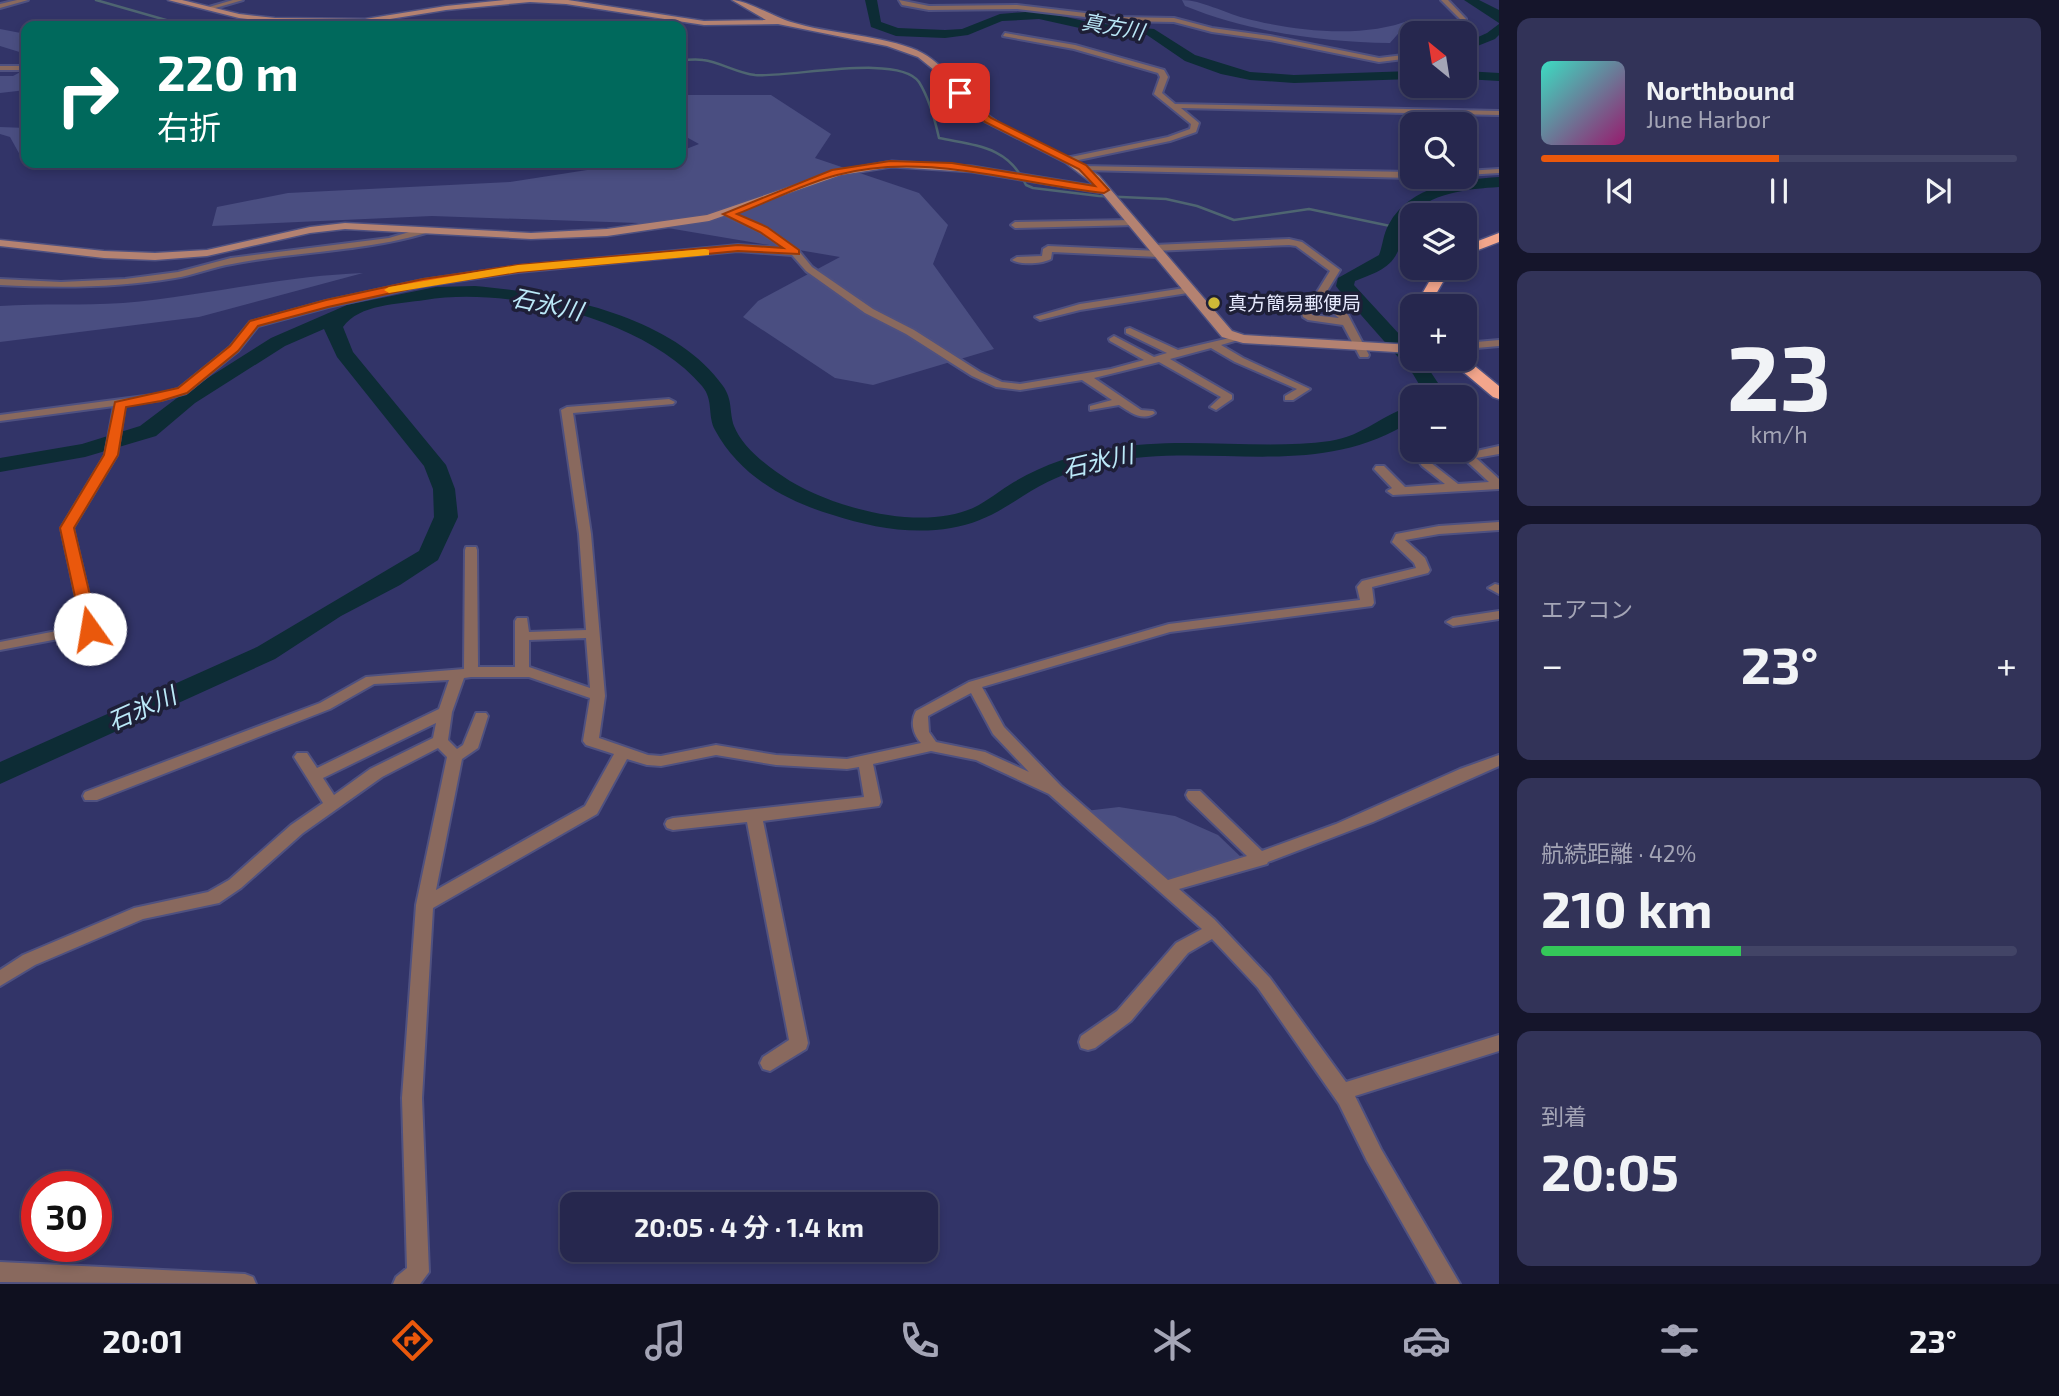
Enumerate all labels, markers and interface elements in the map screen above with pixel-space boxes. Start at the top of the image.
water label: 真方川 [1080,8,1148,44]
north arrow [1400,21,1477,98]
map controls [1400,21,1477,462]
text: 220 m [157,42,299,101]
icon: right [42,49,133,140]
pin [930,63,990,123]
icon: arrive [941,74,979,112]
text: Northbound [1646,74,1795,105]
text: June Harbor [1646,105,1770,133]
text: 右折 [157,107,221,145]
button: search [1400,112,1477,189]
icon: previous [1601,172,1639,210]
icon: pause [1760,172,1798,210]
icon: next [1919,172,1957,210]
button: layers [1400,203,1477,280]
water label: 石氷川 [509,282,588,326]
place label: 真方簡易郵便局 [1228,291,1361,314]
button: + [1400,294,1477,371]
marker: 真方簡易郵便局 [1206,295,1222,311]
text: 23 [1727,320,1831,429]
button: − [1400,385,1477,462]
text: km/h [1750,420,1808,448]
water label: 石氷川 [1059,438,1139,483]
position arrow [53,592,127,666]
text: エアコン [1541,595,1633,623]
text: 23° [1741,632,1818,694]
text: − [1541,641,1563,687]
text: + [1996,641,2017,687]
water label: 石氷川 [103,679,183,736]
text: 航続距離 · 42% [1541,839,1696,867]
text: 210 km [1541,876,1713,938]
text: 到着 [1541,1102,1587,1130]
text: 20:05 [1541,1139,1679,1201]
speed limit sign: 30 [21,1171,112,1262]
text: 20:05 · 4 分 · 1.4 km [634,1211,864,1242]
icon: directions [388,1316,437,1365]
icon: music [641,1316,690,1365]
icon: phone [895,1316,944,1365]
icon: climate [1148,1316,1197,1365]
icon: car [1402,1316,1451,1365]
icon: filters [1655,1316,1704,1365]
text: 20:01 [102,1321,183,1359]
text: 23° [1909,1321,1957,1359]

